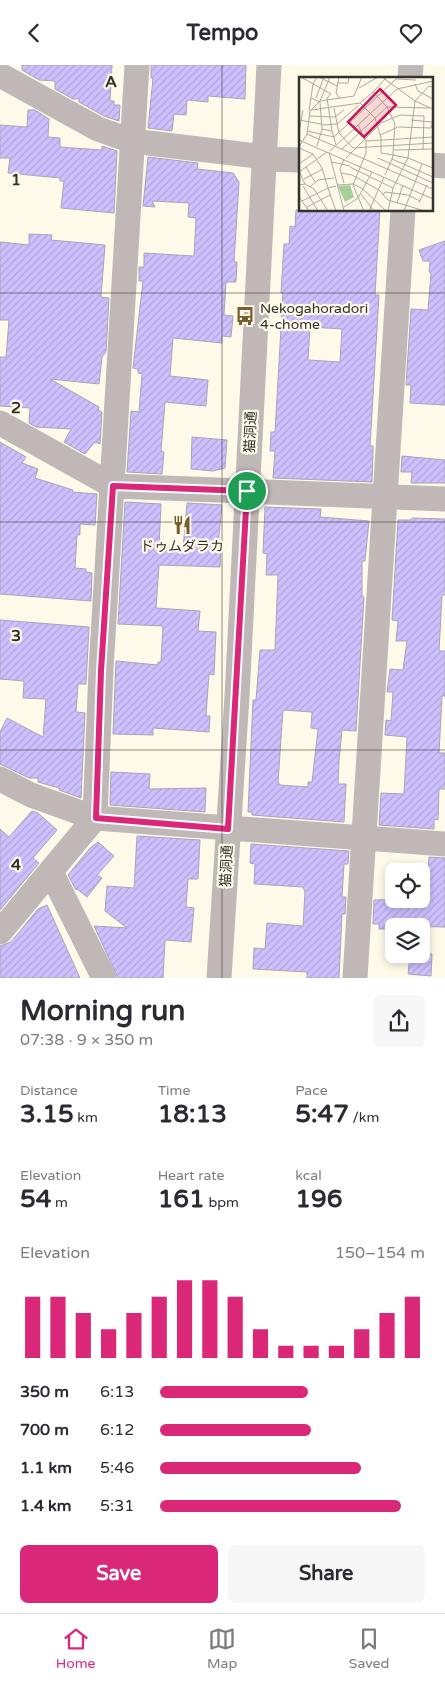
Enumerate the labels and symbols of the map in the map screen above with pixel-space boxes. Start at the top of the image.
text: A [105,72,117,92]
inset map [299,77,432,211]
text: 1 [11,170,21,190]
place label: Nekogahoradori 4-chome [260,300,368,333]
bus stop icon: Nekogahoradori 4-chome [234,305,256,327]
text: 2 [11,398,21,418]
street label: 猫洞通 [241,411,260,453]
pin [226,470,268,512]
restaurant icon: ドゥムダラカ [171,514,193,536]
place label: ドゥムダラカ [140,538,224,555]
text: 3 [11,626,21,646]
street label: 猫洞通 [217,845,236,887]
text: 4 [11,855,21,875]

